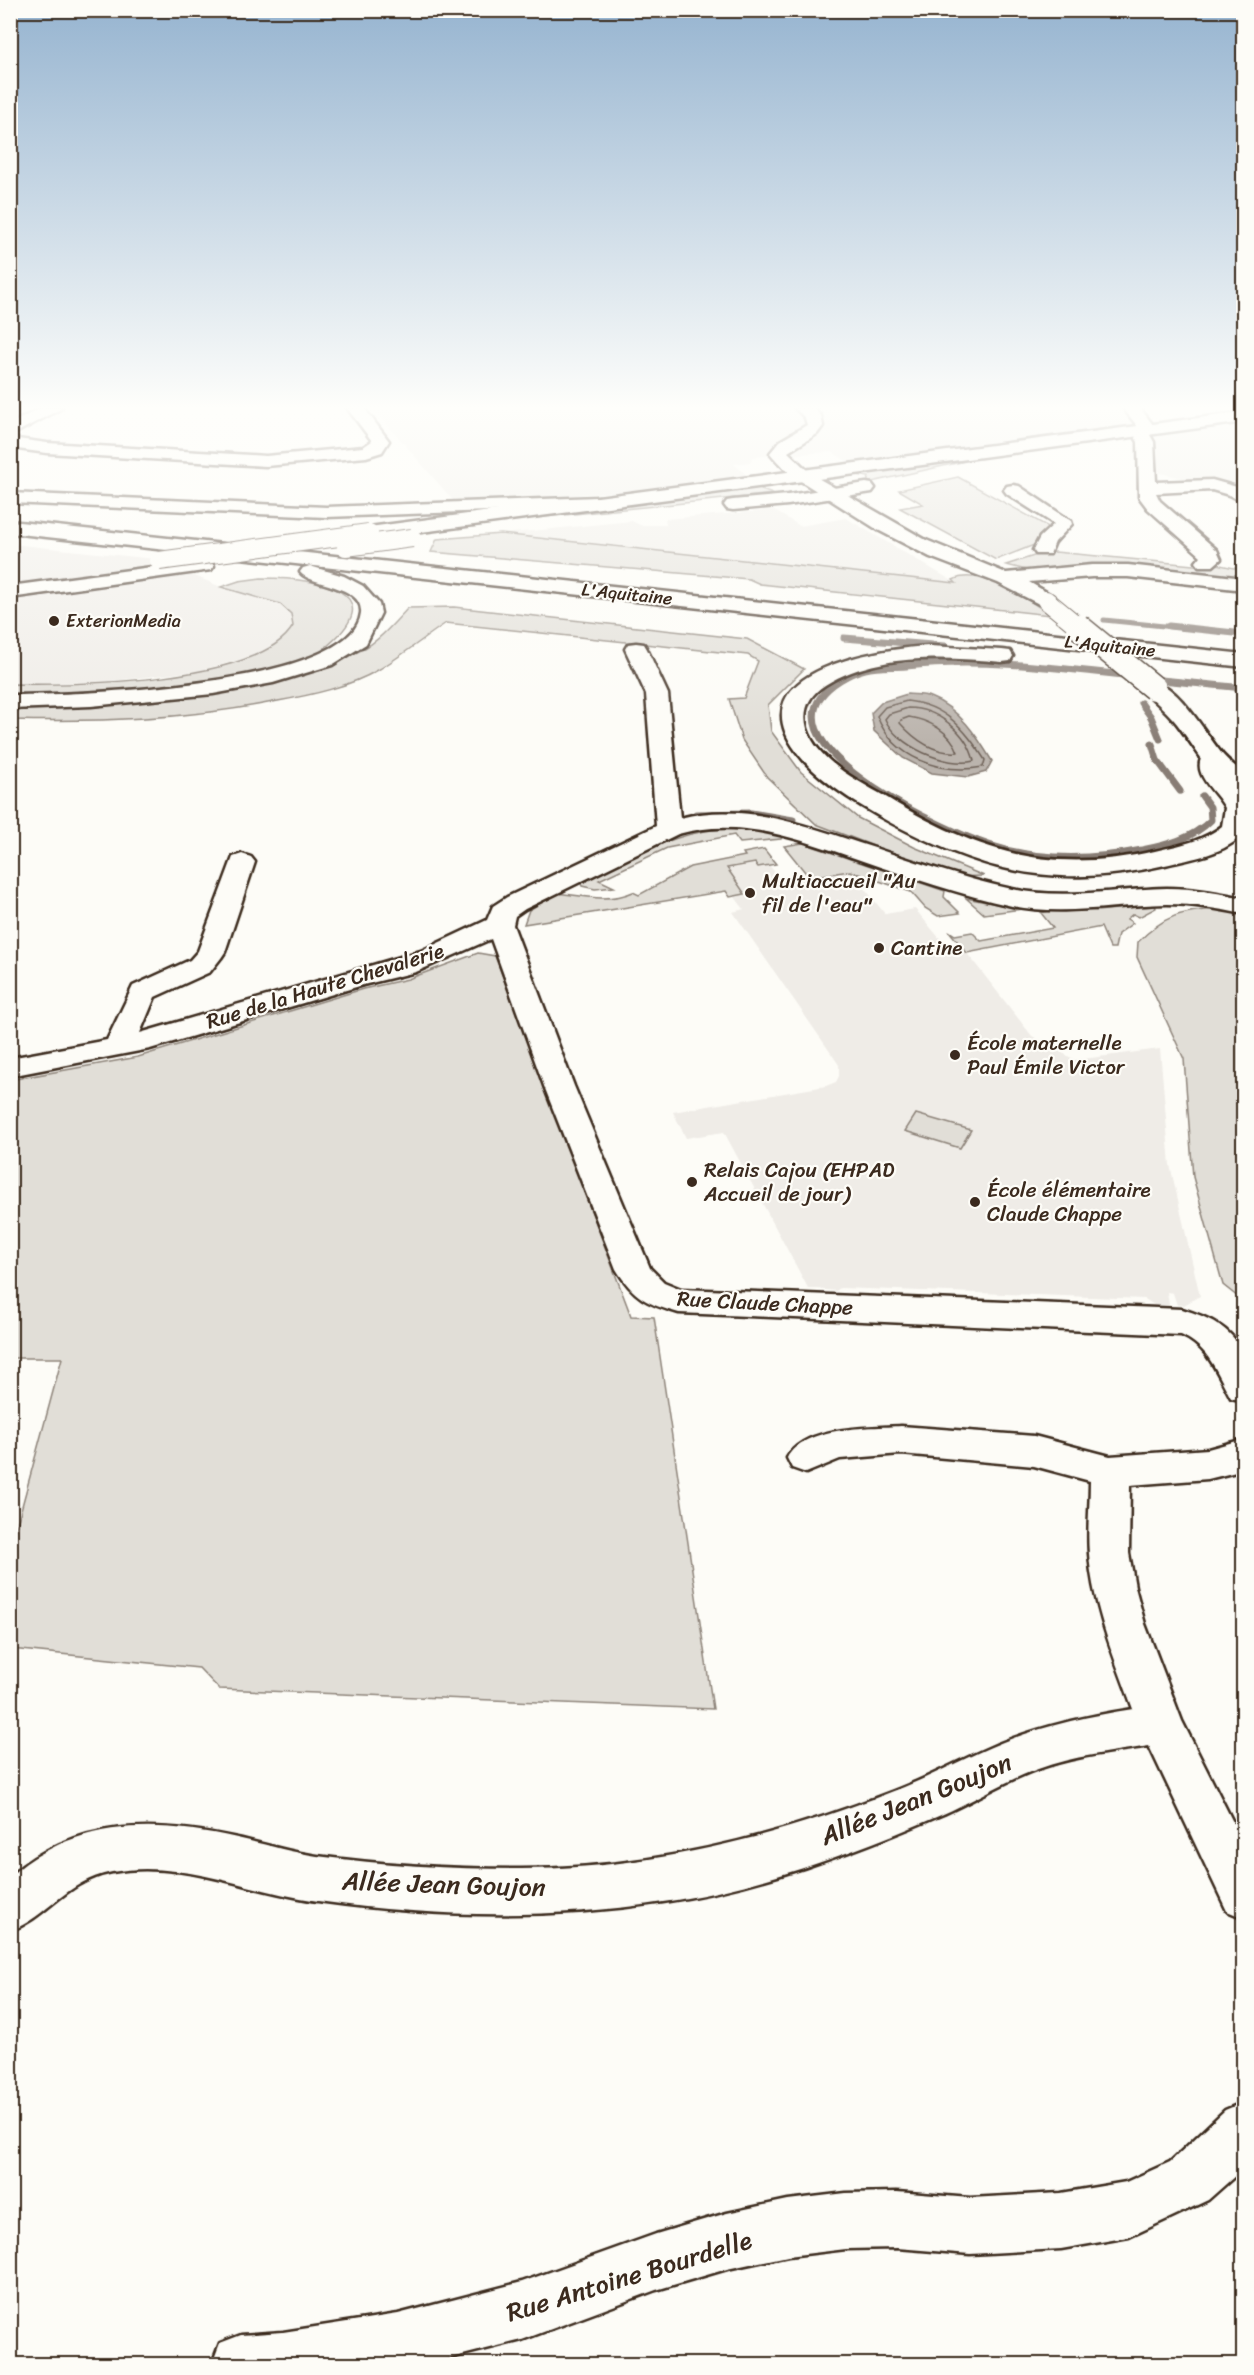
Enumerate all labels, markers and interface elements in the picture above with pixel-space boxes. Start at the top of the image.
street label: L'Aquitaine [580,573,674,615]
place label: ExterionMedia [66,605,181,637]
marker: ExterionMedia [47,614,61,628]
street label: L'Aquitaine [1063,625,1157,667]
place label: Multiaccueil "Au fil de l'eau" [762,862,917,924]
marker: Multiaccueil "Au fil de l'eau" [743,886,757,900]
place label: Cantine [891,929,962,967]
street label: Rue de la Haute Chevalerie [201,932,449,1040]
marker: Cantine [872,941,886,955]
place label: École maternelle Paul Émile Victor [967,1024,1126,1086]
marker: École maternelle Paul Émile Victor [948,1048,962,1062]
place label: Relais Cajou (EHPAD Accueil de jour) [703,1151,895,1213]
place label: École élémentaire Claude Chappe [987,1171,1151,1233]
marker: Relais Cajou (EHPAD Accueil de jour) [685,1175,699,1189]
marker: École élémentaire Claude Chappe [968,1195,982,1209]
street label: Rue Claude Chappe [676,1279,854,1327]
street label: Allée Jean Goujon [812,1740,1019,1859]
street label: Allée Jean Goujon [340,1857,547,1911]
street label: Rue Antoine Bourdelle [500,2217,758,2335]

